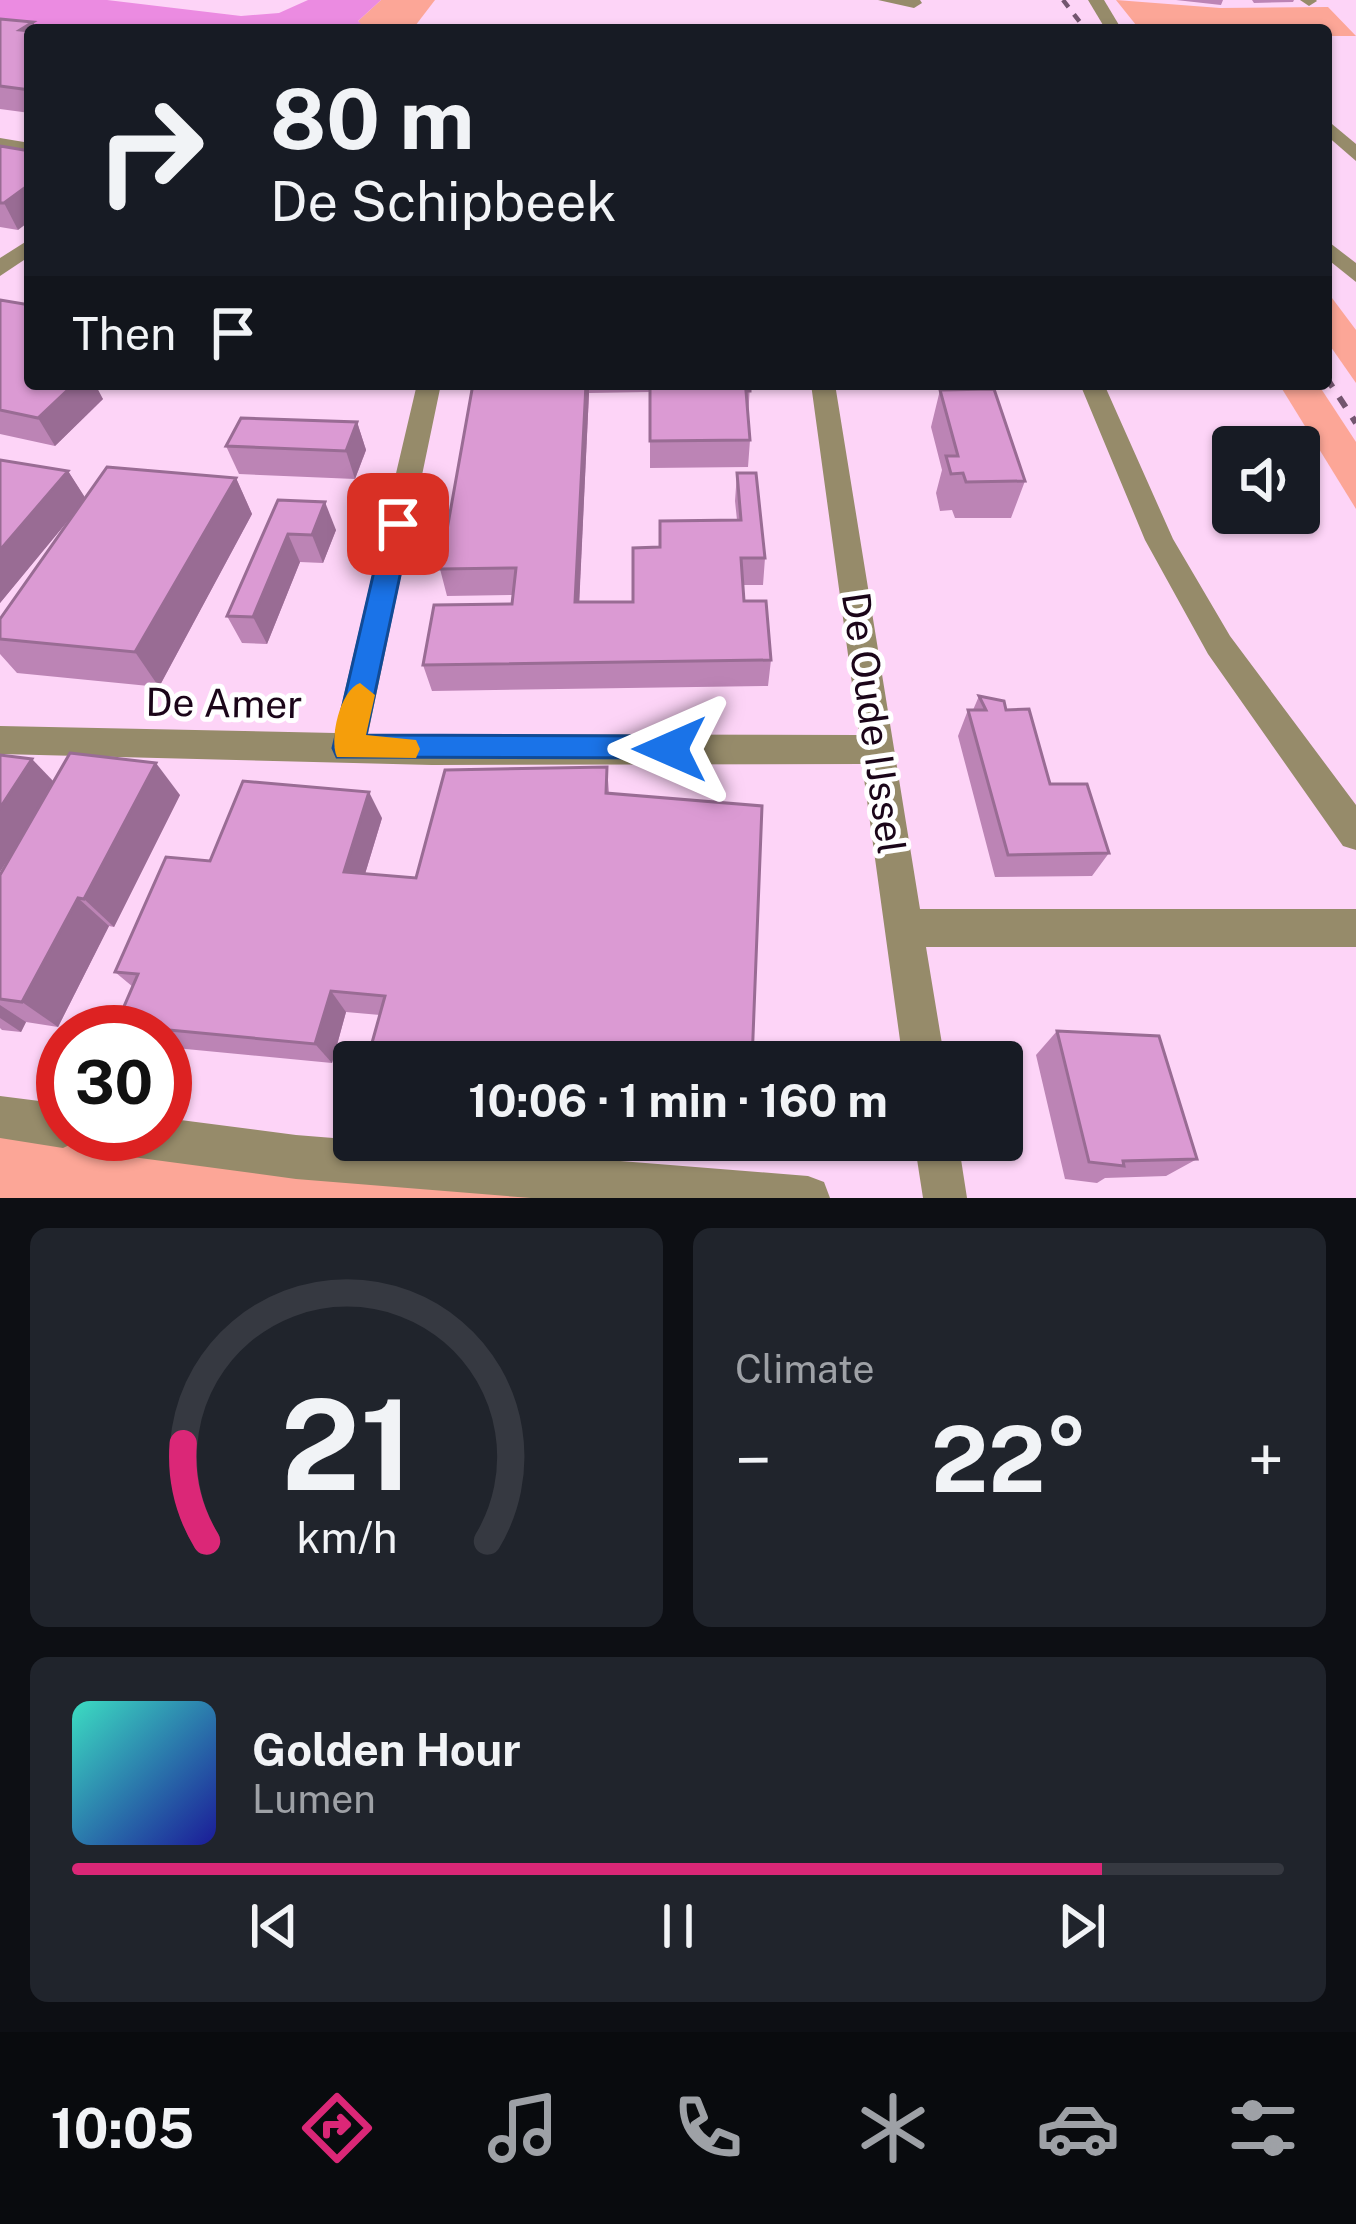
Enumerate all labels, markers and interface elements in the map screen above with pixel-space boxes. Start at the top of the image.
text: 80 m [270,69,474,168]
icon: right [72,72,228,228]
text: De Schipbeek [270,170,617,233]
icon: arrive [200,300,266,366]
text: Then [72,307,176,360]
map controls [1212,426,1320,534]
button: sound [1212,426,1320,534]
pin [347,473,449,575]
icon: arrive [365,491,431,557]
street label: De Oude IJssel [833,589,915,857]
street label: De Amer [145,679,303,727]
position arrow [607,686,733,812]
speed limit sign: 30 [36,1005,192,1161]
text: 10:06 · 1 min · 160 m [468,1074,888,1127]
text: Climate [735,1346,875,1392]
text: 21 [280,1371,413,1518]
text: 22° [931,1406,1088,1512]
text: − [735,1421,772,1499]
text: + [1247,1421,1284,1499]
text: km/h [296,1511,397,1562]
text: Golden Hour [252,1723,521,1776]
text: Lumen [252,1776,376,1822]
icon: previous [241,1893,307,1959]
icon: pause [645,1893,711,1959]
icon: next [1049,1893,1115,1959]
icon: directions [295,2086,379,2170]
icon: music [481,2086,565,2170]
icon: phone [666,2086,750,2170]
icon: climate [851,2086,935,2170]
icon: car [1036,2086,1120,2170]
icon: filters [1221,2086,1305,2170]
text: 10:05 [51,2097,194,2160]

